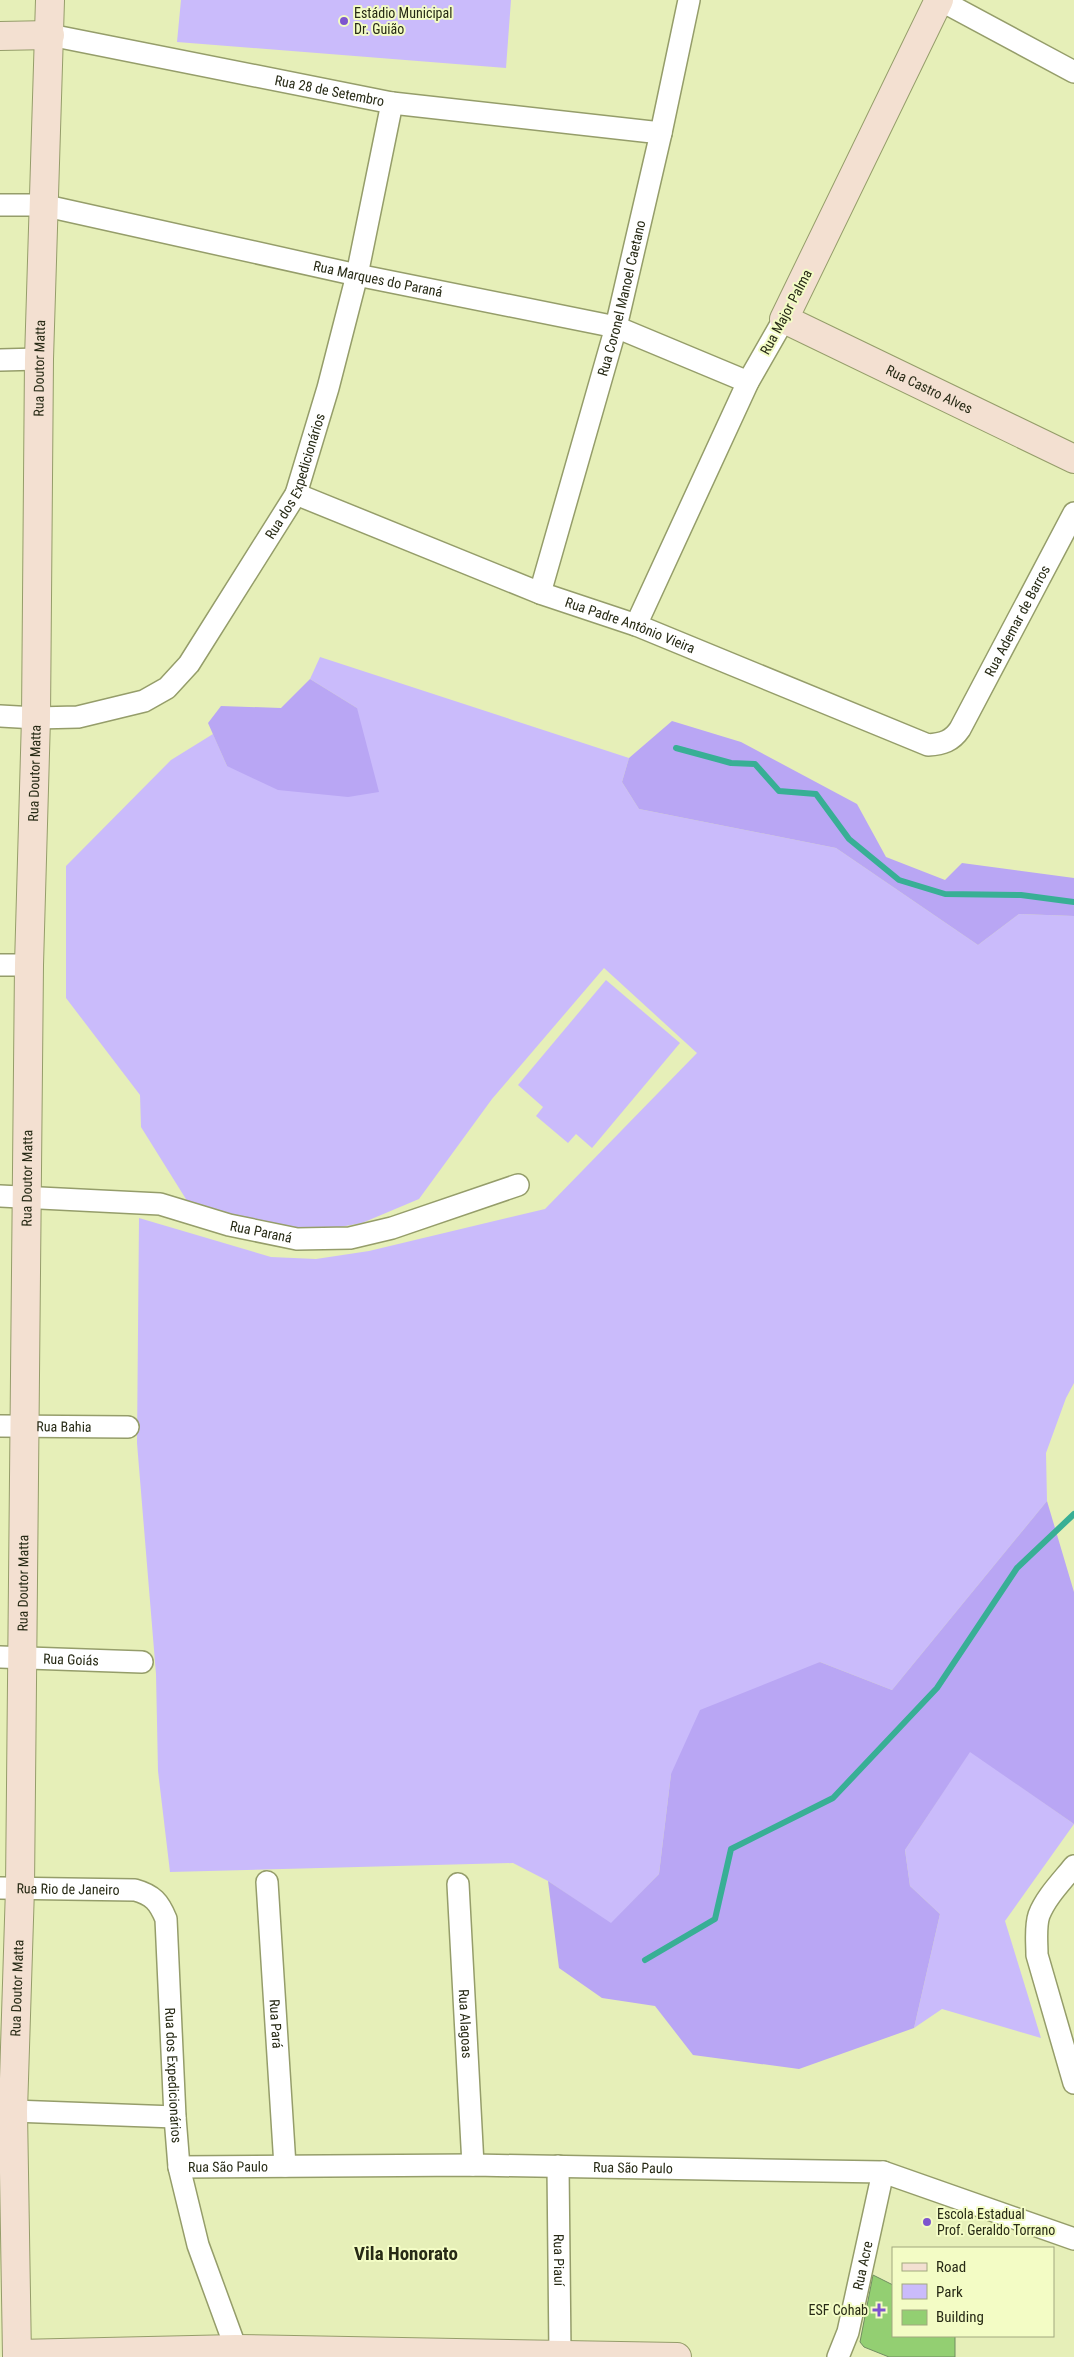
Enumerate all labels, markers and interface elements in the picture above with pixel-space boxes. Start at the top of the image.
place label: Estádio Municipal Dr. Guião [354,5,452,37]
marker: Estádio Municipal Dr. Guião [338,15,350,27]
street label: Rua 28 de Setembro [273,72,386,109]
street label: Rua Coronel Manoel Caetano [594,219,649,378]
street label: Rua Marques do Paraná [312,258,444,300]
street label: Rua Major Palma [757,267,815,357]
street label: Rua Doutor Matta [31,320,48,417]
street label: Rua Castro Alves [884,362,975,417]
street label: Rua dos Expedicionários [262,411,328,542]
street label: Rua Ademar de Barros [981,562,1053,679]
street label: Rua Padre Antônio Vieira [563,594,697,656]
street label: Rua Doutor Matta [25,725,44,822]
street label: Rua Doutor Matta [18,1130,35,1227]
street label: Rua Paraná [229,1217,293,1246]
street label: Rua Bahia [36,1418,92,1435]
street label: Rua Doutor Matta [15,1535,31,1632]
street label: Rua Goiás [43,1651,99,1668]
street label: Rua Rio de Janeiro [16,1880,120,1898]
street label: Rua Doutor Matta [7,1939,26,2037]
street label: Rua Alagoas [456,1989,475,2059]
street label: Rua Pará [266,1999,286,2049]
street label: Rua dos Expedicionários [162,2007,185,2144]
street label: Rua São Paulo [188,2158,268,2175]
street label: Rua São Paulo [593,2159,673,2176]
place label: Escola Estadual Prof. Geraldo Torrano [937,2206,1055,2238]
marker: Escola Estadual Prof. Geraldo Torrano [921,2216,933,2228]
street label: Rua Piauí [551,2234,567,2287]
street label: Rua Acre [849,2239,876,2291]
district label: Vila Honorato [354,2242,458,2265]
legend [892,2247,1054,2337]
text: Road [936,2258,966,2276]
text: Park [936,2283,963,2301]
place label: ESF Cohab [809,2302,868,2318]
marker: ESF Cohab [872,2303,886,2317]
text: Building [936,2308,984,2326]

